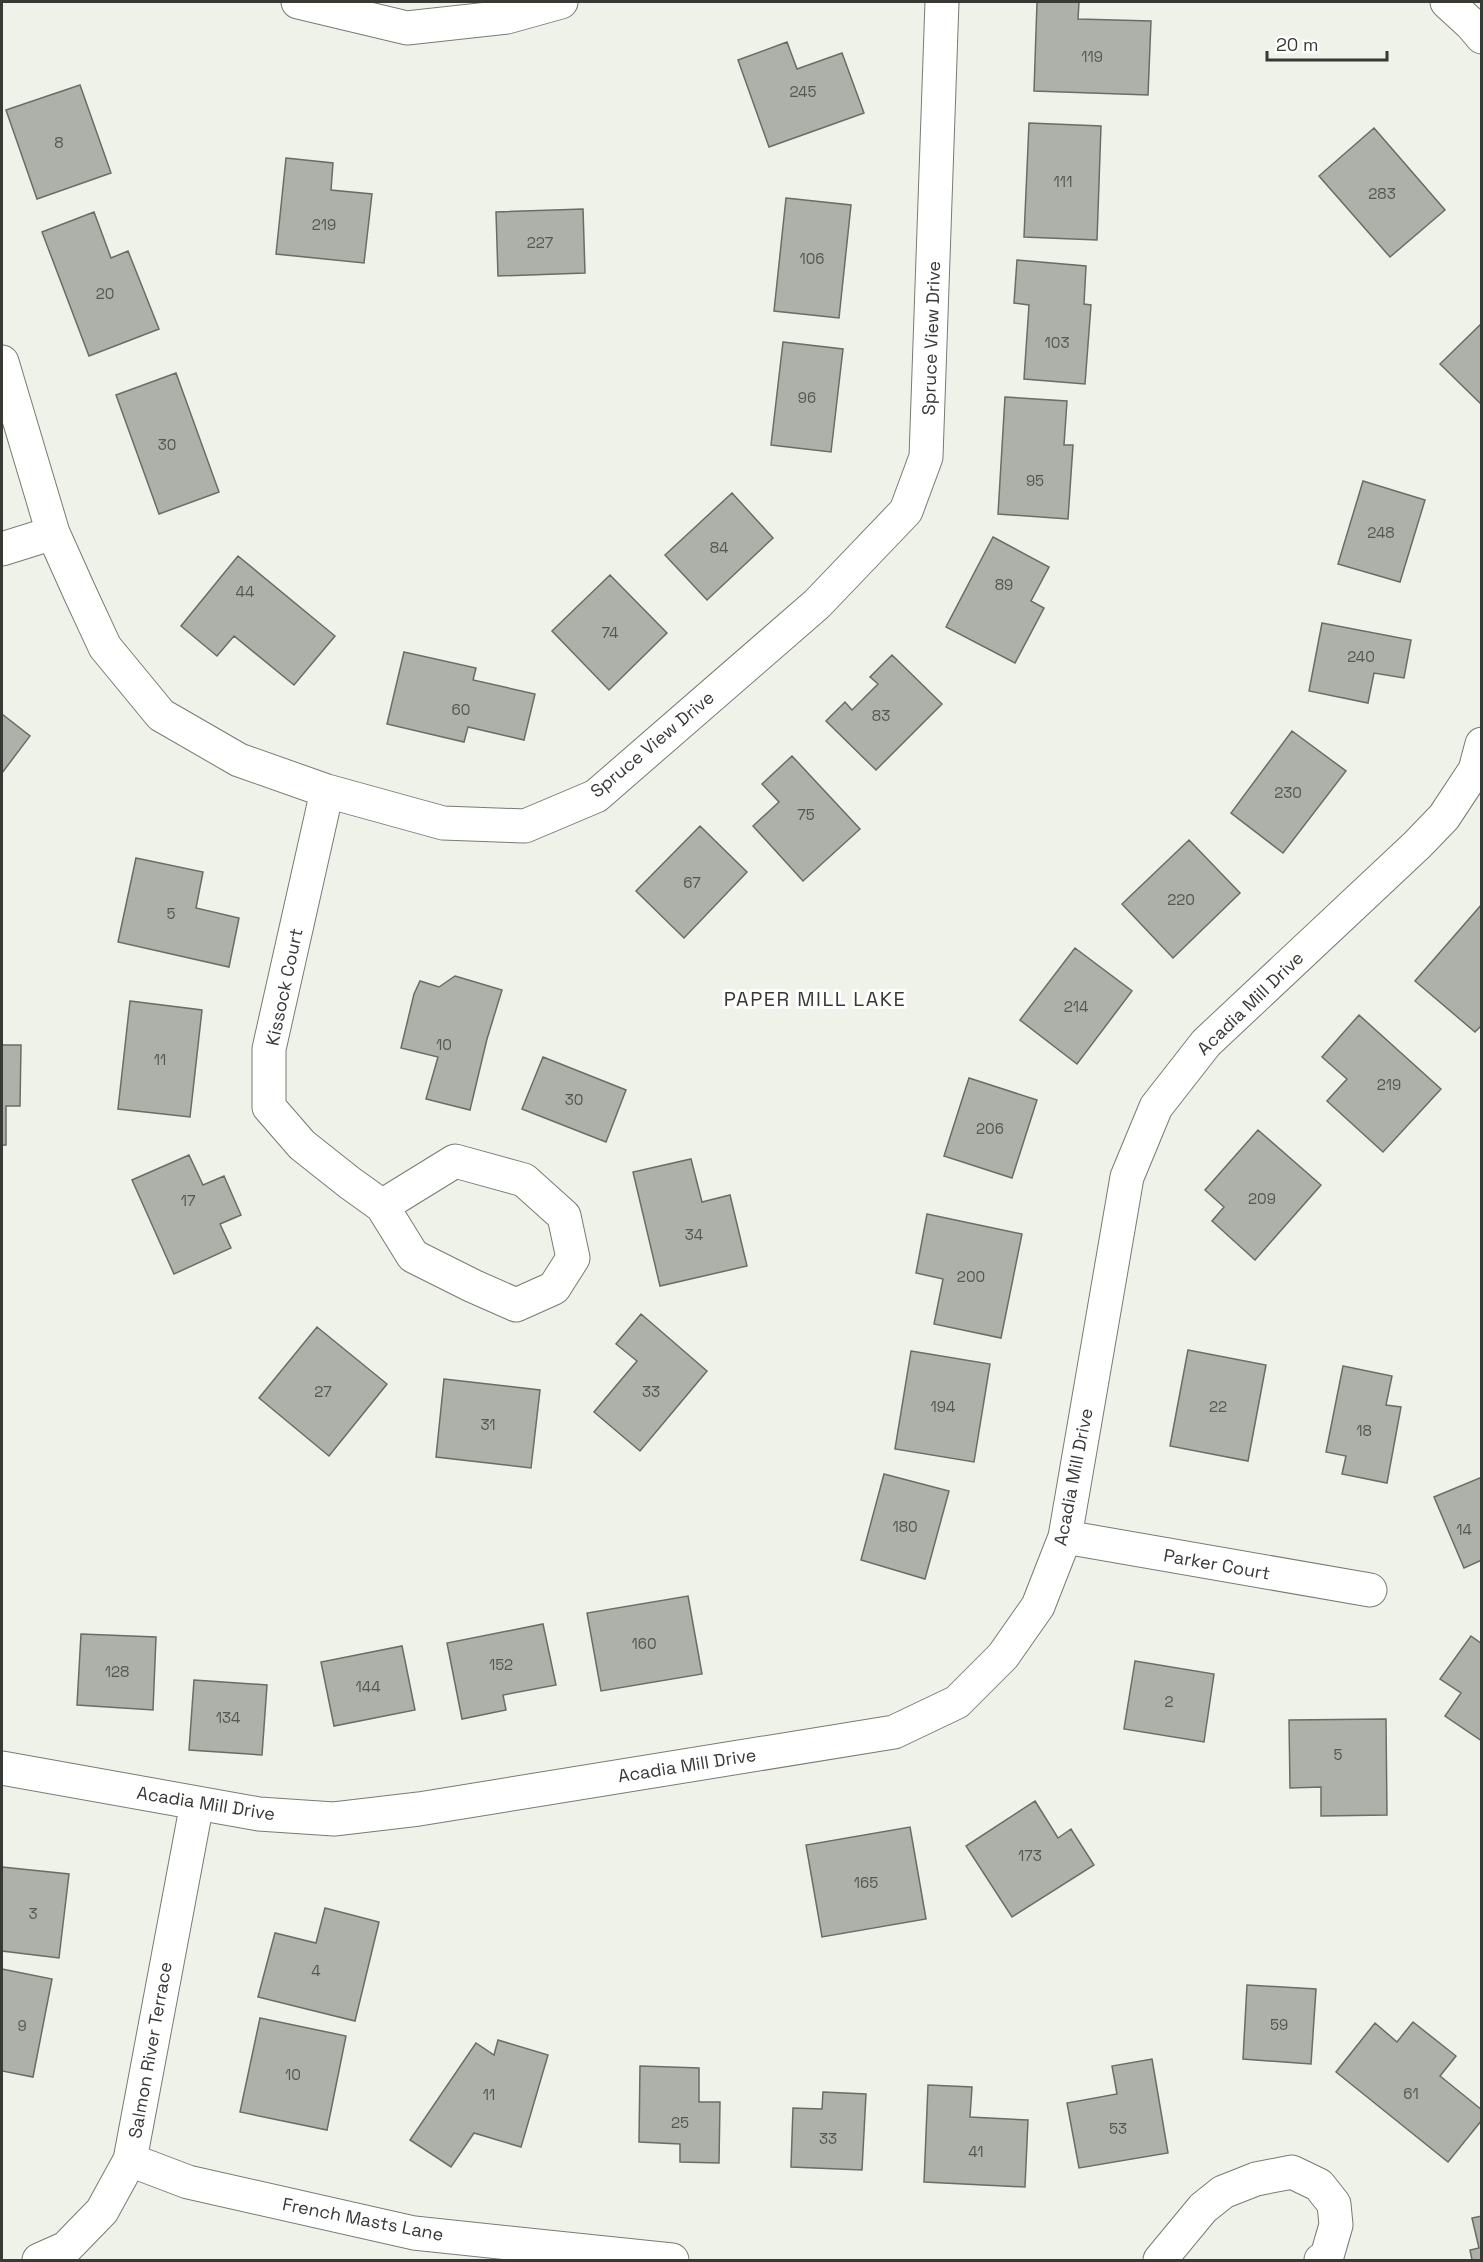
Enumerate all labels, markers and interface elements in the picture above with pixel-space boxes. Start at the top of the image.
scale bar [1267,24,1387,62]
text: 20 m [1276,33,1319,56]
house number: 119 [1081,47,1103,66]
house number: 245 [790,82,816,101]
house number: 8 [54,133,64,152]
house number: 111 [1054,172,1072,191]
house number: 283 [1368,184,1396,203]
house number: 219 [312,215,336,234]
house number: 227 [527,233,553,252]
house number: 106 [799,249,825,268]
street label: Spruce View Drive [917,260,945,416]
house number: 20 [96,284,114,303]
house number: 103 [1045,333,1069,352]
house number: 96 [798,388,816,407]
house number: 30 [158,435,176,454]
house number: 95 [1026,471,1044,490]
house number: 248 [1367,523,1395,542]
house number: 84 [710,538,728,557]
house number: 89 [995,575,1013,594]
house number: 44 [236,582,254,601]
house number: 74 [602,623,618,642]
house number: 240 [1347,647,1375,666]
street label: Spruce View Drive [585,686,719,802]
house number: 60 [452,700,470,719]
house number: 83 [872,706,890,725]
house number: 230 [1274,783,1302,802]
house number: 75 [797,805,815,824]
house number: 67 [683,873,701,892]
house number: 220 [1167,890,1195,909]
house number: 5 [167,904,176,923]
street label: Kissock Court [260,926,308,1048]
street label: Acadia Mill Drive [1192,946,1308,1060]
district label: PAPER MILL LAKE [724,986,906,1012]
house number: 214 [1064,997,1088,1016]
house number: 10 [436,1035,452,1054]
house number: 11 [154,1050,166,1069]
house number: 219 [1377,1075,1401,1094]
house number: 30 [565,1090,583,1109]
house number: 206 [976,1119,1004,1138]
house number: 209 [1248,1189,1276,1208]
house number: 17 [181,1191,195,1210]
house number: 34 [685,1225,703,1244]
house number: 200 [957,1267,985,1286]
house number: 27 [314,1382,332,1401]
house number: 33 [642,1382,660,1401]
house number: 194 [931,1397,955,1416]
house number: 22 [1209,1397,1227,1416]
street label: Acadia Mill Drive [1048,1406,1098,1548]
house number: 31 [480,1415,496,1434]
house number: 18 [1356,1421,1372,1440]
house number: 180 [892,1517,918,1536]
house number: 14 [1456,1520,1472,1539]
street label: Parker Court [1162,1543,1272,1585]
house number: 160 [631,1634,657,1653]
house number: 152 [489,1655,513,1674]
house number: 128 [105,1662,129,1681]
house number: 144 [355,1677,381,1696]
house number: 2 [1164,1692,1174,1711]
house number: 134 [216,1708,240,1727]
street label: Acadia Mill Drive [616,1743,758,1787]
house number: 5 [1334,1745,1343,1764]
street label: Acadia Mill Drive [135,1781,277,1825]
house number: 173 [1018,1846,1042,1865]
house number: 165 [854,1873,878,1892]
house number: 3 [28,1904,38,1923]
street label: Salmon River Terrace [123,1960,177,2140]
house number: 4 [311,1961,321,1980]
house number: 59 [1270,2015,1288,2034]
house number: 9 [17,2016,27,2035]
house number: 10 [285,2065,301,2084]
house number: 61 [1403,2084,1419,2103]
house number: 11 [483,2085,495,2104]
house number: 25 [671,2113,689,2132]
house number: 53 [1109,2119,1127,2138]
house number: 33 [819,2129,837,2148]
house number: 41 [968,2142,984,2161]
street label: French Masts Lane [280,2192,446,2246]

